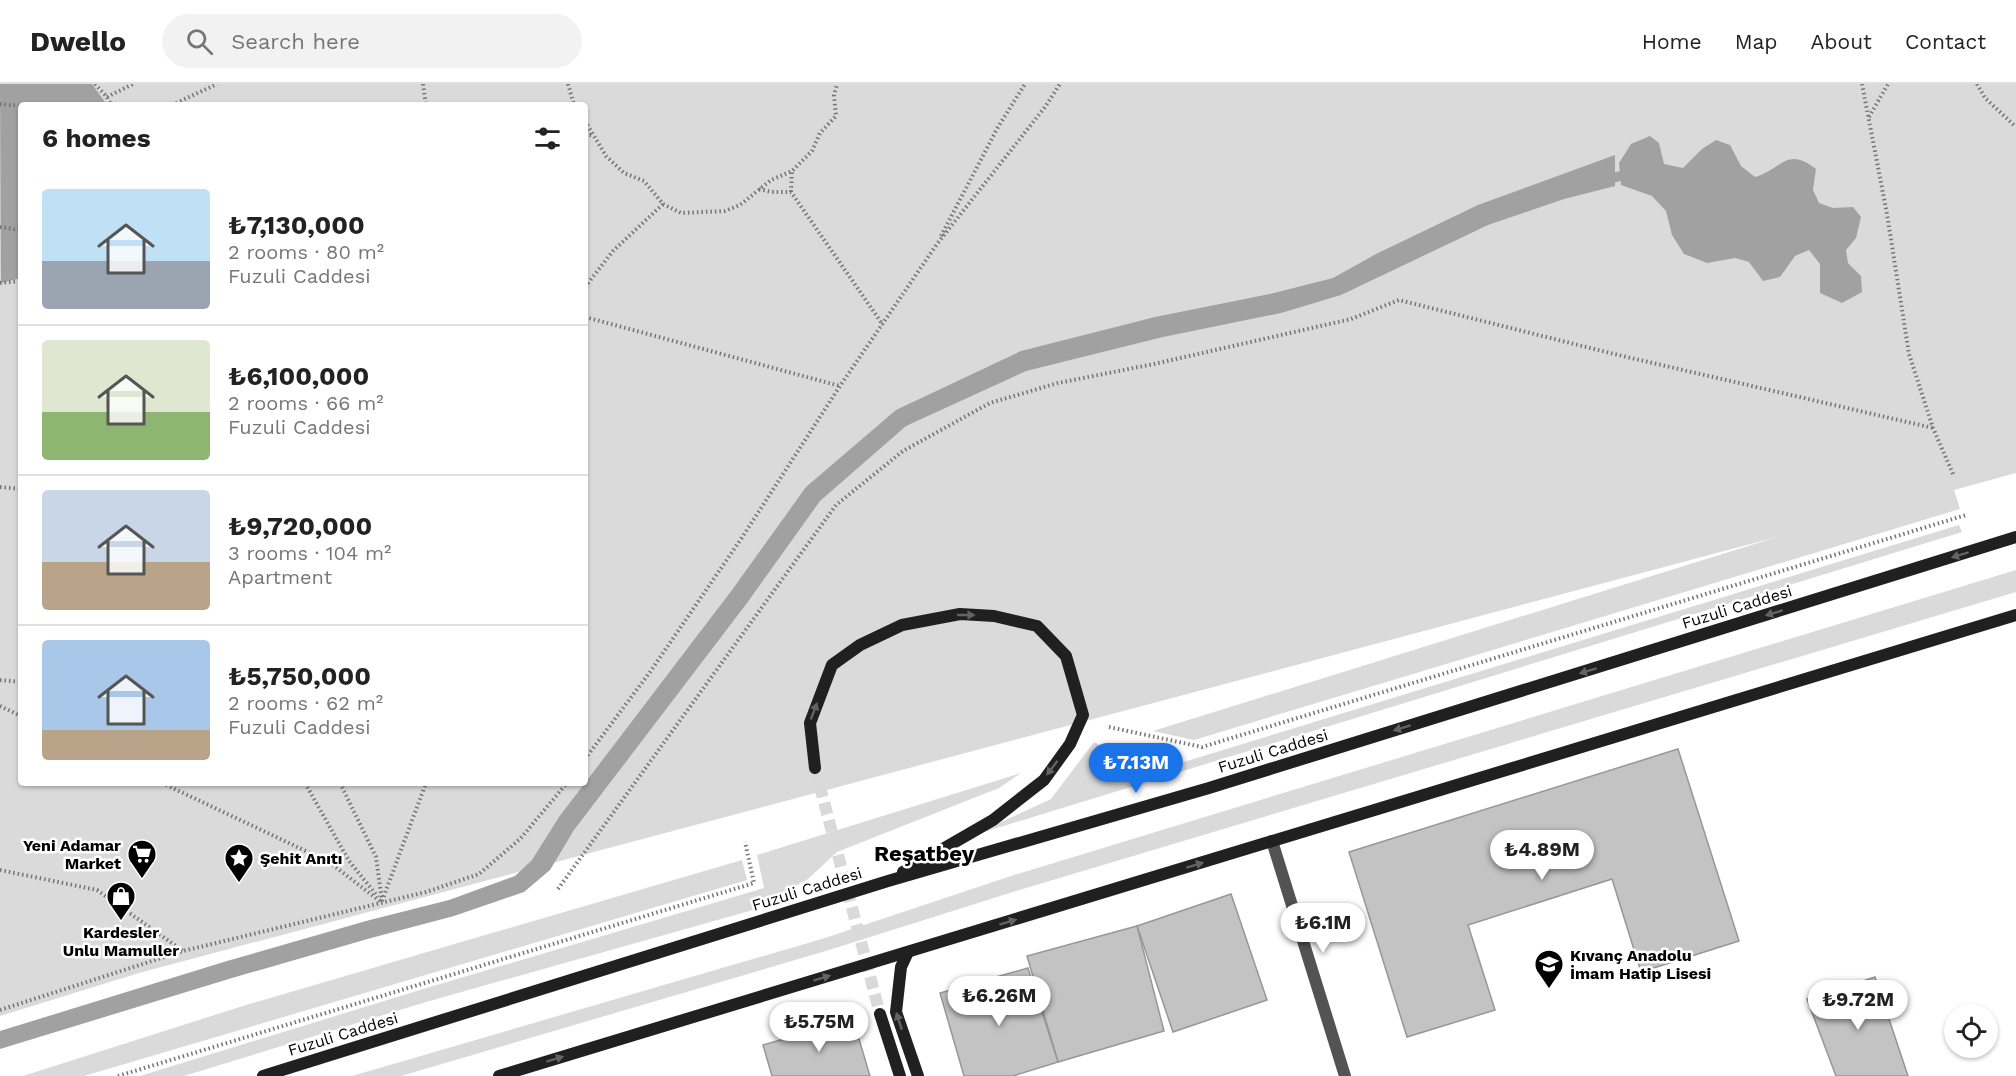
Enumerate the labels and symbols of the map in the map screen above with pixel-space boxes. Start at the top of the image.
one-way arrow [1951,550,1969,560]
street label: Fuzuli Caddesi [1680,581,1794,633]
one-way arrow [1765,608,1783,618]
one-way arrow [957,610,976,620]
one-way arrow [1579,666,1597,676]
one-way arrow [810,702,820,720]
one-way arrow [1393,724,1411,734]
street label: Fuzuli Caddesi [1216,725,1330,777]
pin: ₺7.13M [1087,743,1185,794]
one-way arrow [1047,761,1059,776]
pin: ₺4.89M [1493,830,1591,881]
place label: Yeni Adamar Market [23,836,121,873]
supermarket icon: Yeni Adamar Market [126,838,158,880]
district label: Reşatbey [874,841,975,866]
place icon: Şehit Anıtı [223,842,255,884]
place label: Şehit Anıtı [260,849,342,868]
one-way arrow [1186,860,1204,869]
street label: Fuzuli Caddesi [750,863,864,915]
shop icon: Kardesler Unlu Mamuller [105,880,137,922]
pin: ₺6.1M [1281,903,1365,954]
one-way arrow [999,917,1017,926]
place label: Kardesler Unlu Mamuller [63,923,179,960]
place label: Kıvanç Anadolu İmam Hatip Lisesi [1570,946,1711,983]
school or university icon: Kıvanç Anadolu İmam Hatip Lisesi [1533,948,1565,990]
one-way arrow [813,973,831,982]
pin: ₺6.26M [950,976,1048,1027]
pin: ₺9.72M [1809,980,1907,1031]
pin: ₺5.75M [770,1002,868,1053]
street label: Fuzuli Caddesi [286,1008,400,1060]
one-way arrow [894,1012,903,1030]
one-way arrow [546,1054,564,1063]

